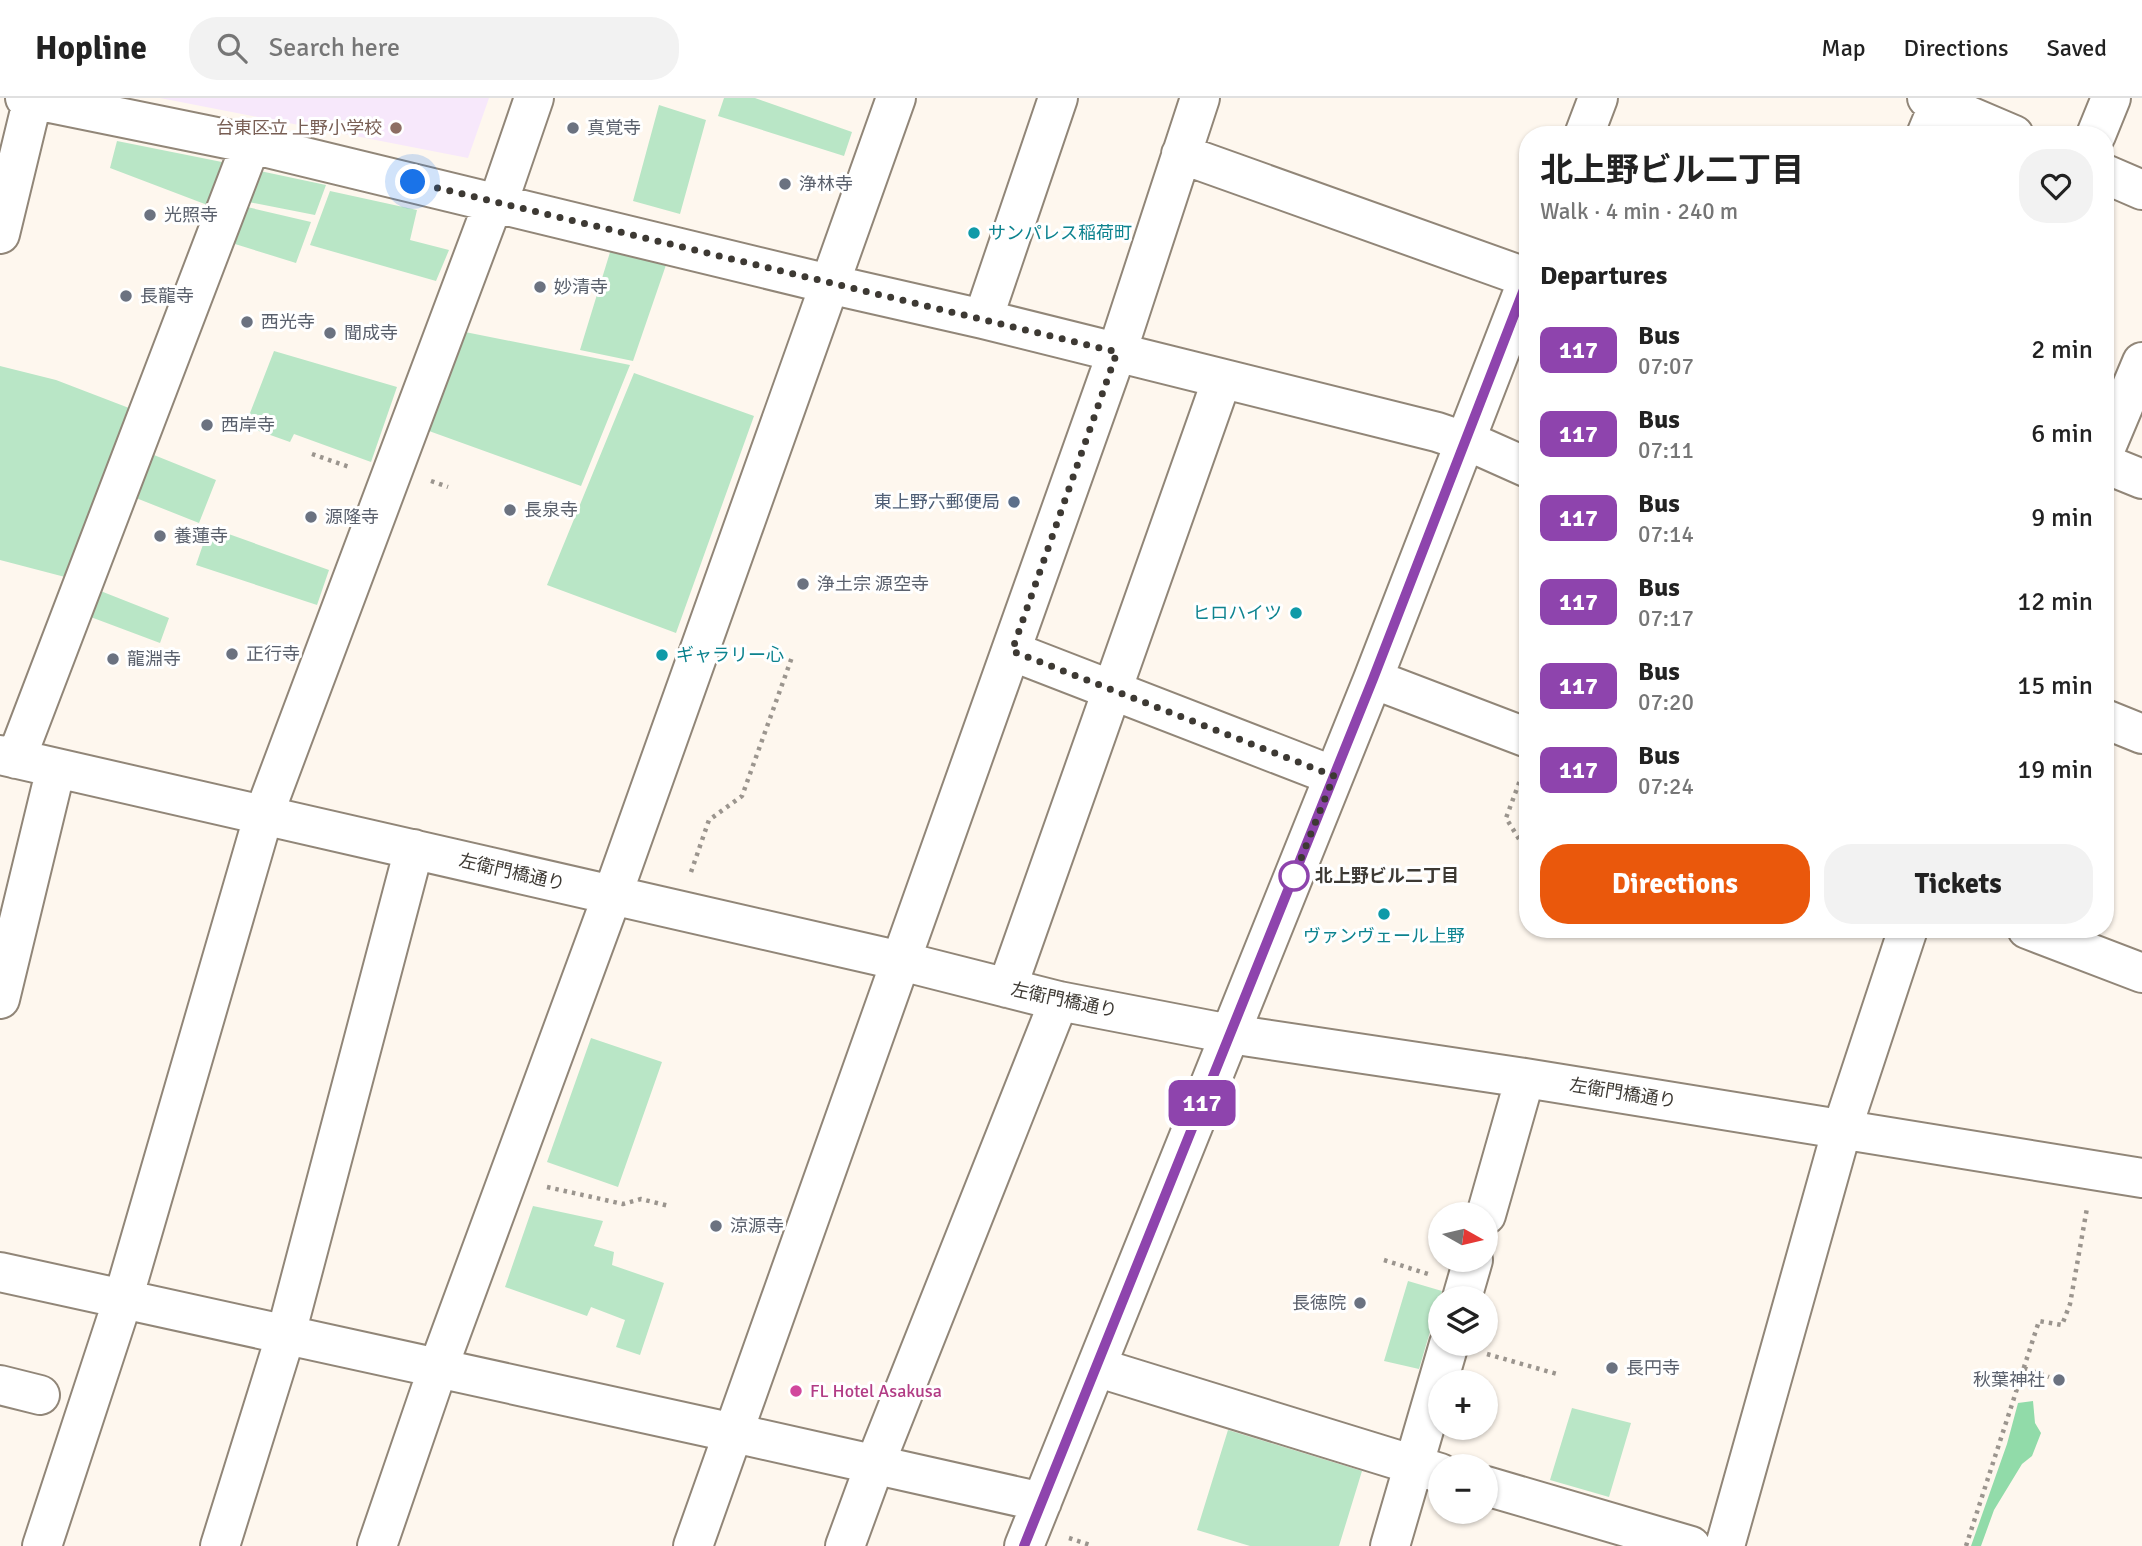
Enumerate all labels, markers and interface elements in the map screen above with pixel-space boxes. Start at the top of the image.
search box [189,17,679,80]
text: Hopline [35,28,147,69]
icon: search [213,29,251,67]
text: Search here [269,32,400,64]
text: Map [1821,33,1866,63]
text: Directions [1904,33,2009,63]
text: Saved [2047,33,2107,63]
place label: 台東区立 上野小学校 [216,117,382,139]
place label: 真覚寺 [587,117,641,139]
marker: 台東区立 上野小学校 [388,120,404,136]
marker: 真覚寺 [565,120,581,136]
button: heart [2019,149,2093,223]
text: 北上野ビル二丁目 [1540,150,1804,191]
your location [395,164,430,199]
place label: 浄林寺 [799,173,853,195]
marker: 浄林寺 [777,176,793,192]
text: Walk · 4 min · 240 m [1540,197,1738,226]
place label: 光照寺 [164,204,218,226]
marker: 光照寺 [142,207,158,223]
place label: サンパレス稲荷町 [988,222,1132,244]
marker: サンパレス稲荷町 [966,225,982,241]
text: Departures [1540,260,1667,292]
place label: 妙清寺 [554,276,608,298]
marker: 妙清寺 [532,279,548,295]
place label: 長龍寺 [140,285,194,307]
marker: 長龍寺 [118,288,134,304]
place label: 西光寺 [261,311,315,333]
marker: 西光寺 [239,314,255,330]
text: Bus [1638,320,1680,352]
place label: 聞成寺 [344,322,398,344]
marker: 聞成寺 [322,325,338,341]
text: 2 min [2031,334,2093,366]
text: 117 [1559,335,1598,365]
text: 07:07 [1638,352,1694,381]
text: Bus [1638,404,1680,436]
place label: 西岸寺 [221,414,275,436]
marker: 西岸寺 [199,417,215,433]
text: 6 min [2031,418,2093,450]
text: 117 [1559,419,1598,449]
text: 07:11 [1638,436,1694,465]
text: Bus [1638,488,1680,520]
place label: 東上野六郵便局 [874,491,1000,513]
marker: 東上野六郵便局 [1006,494,1022,510]
place label: 長泉寺 [524,499,578,521]
marker: 長泉寺 [502,502,518,518]
text: 9 min [2031,502,2093,534]
text: 117 [1559,503,1598,533]
place label: 源隆寺 [325,506,379,528]
marker: 源隆寺 [303,509,319,525]
text: 07:14 [1638,520,1694,549]
place label: 養蓮寺 [174,525,228,547]
marker: 養蓮寺 [152,528,168,544]
text: Bus [1638,572,1680,604]
place label: 浄土宗 源空寺 [817,573,929,595]
marker: 浄土宗 源空寺 [795,576,811,592]
text: 12 min [2017,586,2093,618]
text: 117 [1559,587,1598,617]
place label: ヒロハイツ [1192,602,1282,624]
text: 07:17 [1638,604,1694,633]
marker: ヒロハイツ [1288,605,1304,621]
place label: 正行寺 [246,643,300,665]
place label: ギャラリー心 [676,644,784,666]
marker: 正行寺 [224,646,240,662]
marker: ギャラリー心 [654,647,670,663]
place label: 龍淵寺 [127,648,181,670]
marker: 龍淵寺 [105,651,121,667]
text: Bus [1638,656,1680,688]
text: 15 min [2017,670,2093,702]
text: 117 [1559,671,1598,701]
text: 07:20 [1638,688,1694,717]
text: Bus [1638,740,1680,772]
text: 19 min [2017,754,2093,786]
text: 117 [1559,755,1598,785]
text: 07:24 [1638,772,1694,801]
button: Directions [1540,844,1810,924]
button: Tickets [1824,844,2093,924]
street label: 左衛門橋通り [457,849,567,895]
marker: 北上野ビル二丁目 [1279,861,1309,891]
place label: 北上野ビル二丁目 [1315,865,1459,887]
marker: ヴァンヴェール上野 [1376,906,1392,922]
place label: ヴァンヴェール上野 [1303,925,1465,947]
street label: 左衛門橋通り [1009,978,1119,1022]
street label: 左衛門橋通り [1568,1074,1678,1112]
line badge: 117 [1162,1080,1242,1126]
text: 117 [1183,1088,1221,1118]
north arrow [1428,1202,1498,1272]
map controls [1428,1202,1498,1524]
place label: 涼源寺 [730,1215,784,1237]
marker: 涼源寺 [708,1218,724,1234]
button: layers [1428,1286,1498,1356]
place label: 長徳院 [1292,1292,1346,1314]
marker: 長徳院 [1352,1295,1368,1311]
place label: 長円寺 [1626,1357,1680,1379]
marker: 長円寺 [1604,1360,1620,1376]
place label: 秋葉神社 [1973,1369,2045,1391]
button: + [1428,1370,1498,1440]
marker: 秋葉神社 [2051,1372,2067,1388]
place label: FL Hotel Asakusa [810,1380,942,1402]
marker: FL Hotel Asakusa [788,1383,804,1399]
button: − [1428,1454,1498,1524]

